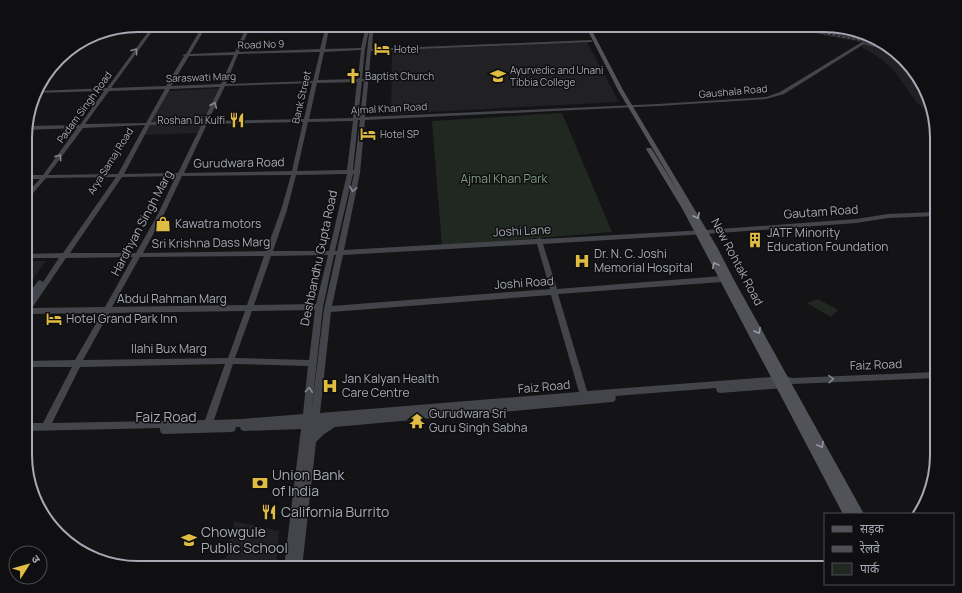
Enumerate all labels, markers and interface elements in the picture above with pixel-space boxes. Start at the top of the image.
street label: Road No 9 [237,36,285,52]
hotel icon: Hotel [373,40,391,58]
place label: Hotel [394,42,419,56]
one-way arrow [130,49,137,56]
place label: Ayurvedic and Unani Tibbia College [510,63,603,89]
church icon: Baptist Church [344,67,362,85]
school or university icon: Ayurvedic and Unani Tibbia College [489,67,507,85]
street label: Padam Singh Road [53,68,115,146]
street label: Saraswati Marg [166,69,236,85]
street label: Bank Street [288,69,314,125]
place label: Baptist Church [365,69,434,83]
street label: Gaushala Road [698,81,768,101]
street label: Ajmal Khan Road [351,99,428,117]
one-way arrow [209,101,217,109]
restaurant icon: Roshan Di Kulfi [228,111,246,129]
place label: Roshan Di Kulfi [157,113,225,127]
street label: Arya Samaj Road [84,125,136,197]
hotel icon: Hotel SP [359,125,377,143]
place label: Hotel SP [380,127,419,141]
street label: Gurudwara Road [193,153,285,172]
one-way arrow [54,154,61,161]
street label: Hardhyan Singh Marg [106,167,177,279]
park label: Ajmal Khan Park [460,170,549,187]
one-way arrow [350,186,358,192]
street label: Deshbandhu Gupta Road [296,189,341,327]
street label: Gautam Road [783,200,859,223]
one-way arrow [693,212,700,219]
shop icon: Kawatra motors [154,215,172,233]
place label: Kawatra motors [175,215,261,232]
street label: New Rohtak Road [707,215,768,308]
street label: Joshi Lane [493,220,551,241]
place label: JATF Minority Education Foundation [767,224,888,255]
building icon: JATF Minority Education Foundation [746,231,764,249]
street label: Sri Krishna Dass Marg [152,233,270,252]
place label: Dr. N. C. Joshi Memorial Hospital [594,245,693,276]
hospital icon: Dr. N. C. Joshi Memorial Hospital [573,252,591,270]
one-way arrow [712,261,720,269]
street label: Joshi Road [494,272,554,293]
street label: Abdul Rahman Marg [117,290,227,307]
hotel icon: Hotel Grand Park Inn [45,310,63,328]
place label: Hotel Grand Park Inn [66,310,177,327]
one-way arrow [754,327,761,334]
street label: Ilahi Bux Marg [131,340,207,357]
street label: Faiz Road [849,355,902,374]
place label: Jan Kalyan Health Care Centre [342,370,439,401]
one-way arrow [828,375,834,383]
street label: Faiz Road [517,376,571,397]
hospital icon: Jan Kalyan Health Care Centre [321,377,339,395]
one-way arrow [305,387,314,393]
place label: Gurudwara Sri Guru Singh Sabha [429,405,527,436]
street label: Faiz Road [135,407,197,426]
temple icon: Gurudwara Sri Guru Singh Sabha [408,412,426,430]
one-way arrow [816,441,824,448]
place label: Union Bank of India [272,465,345,500]
bank icon: Union Bank of India [251,474,269,492]
place label: California Burrito [281,502,389,521]
restaurant icon: California Burrito [260,503,278,521]
legend [824,513,954,585]
text: सड़क [860,520,885,537]
place label: Chowgule Public School [201,522,288,557]
school or university icon: Chowgule Public School [180,531,198,549]
text: रेलवे [860,540,880,557]
north arrow [8,545,48,585]
text: उ [28,552,45,566]
text: पार्क [860,560,880,577]

